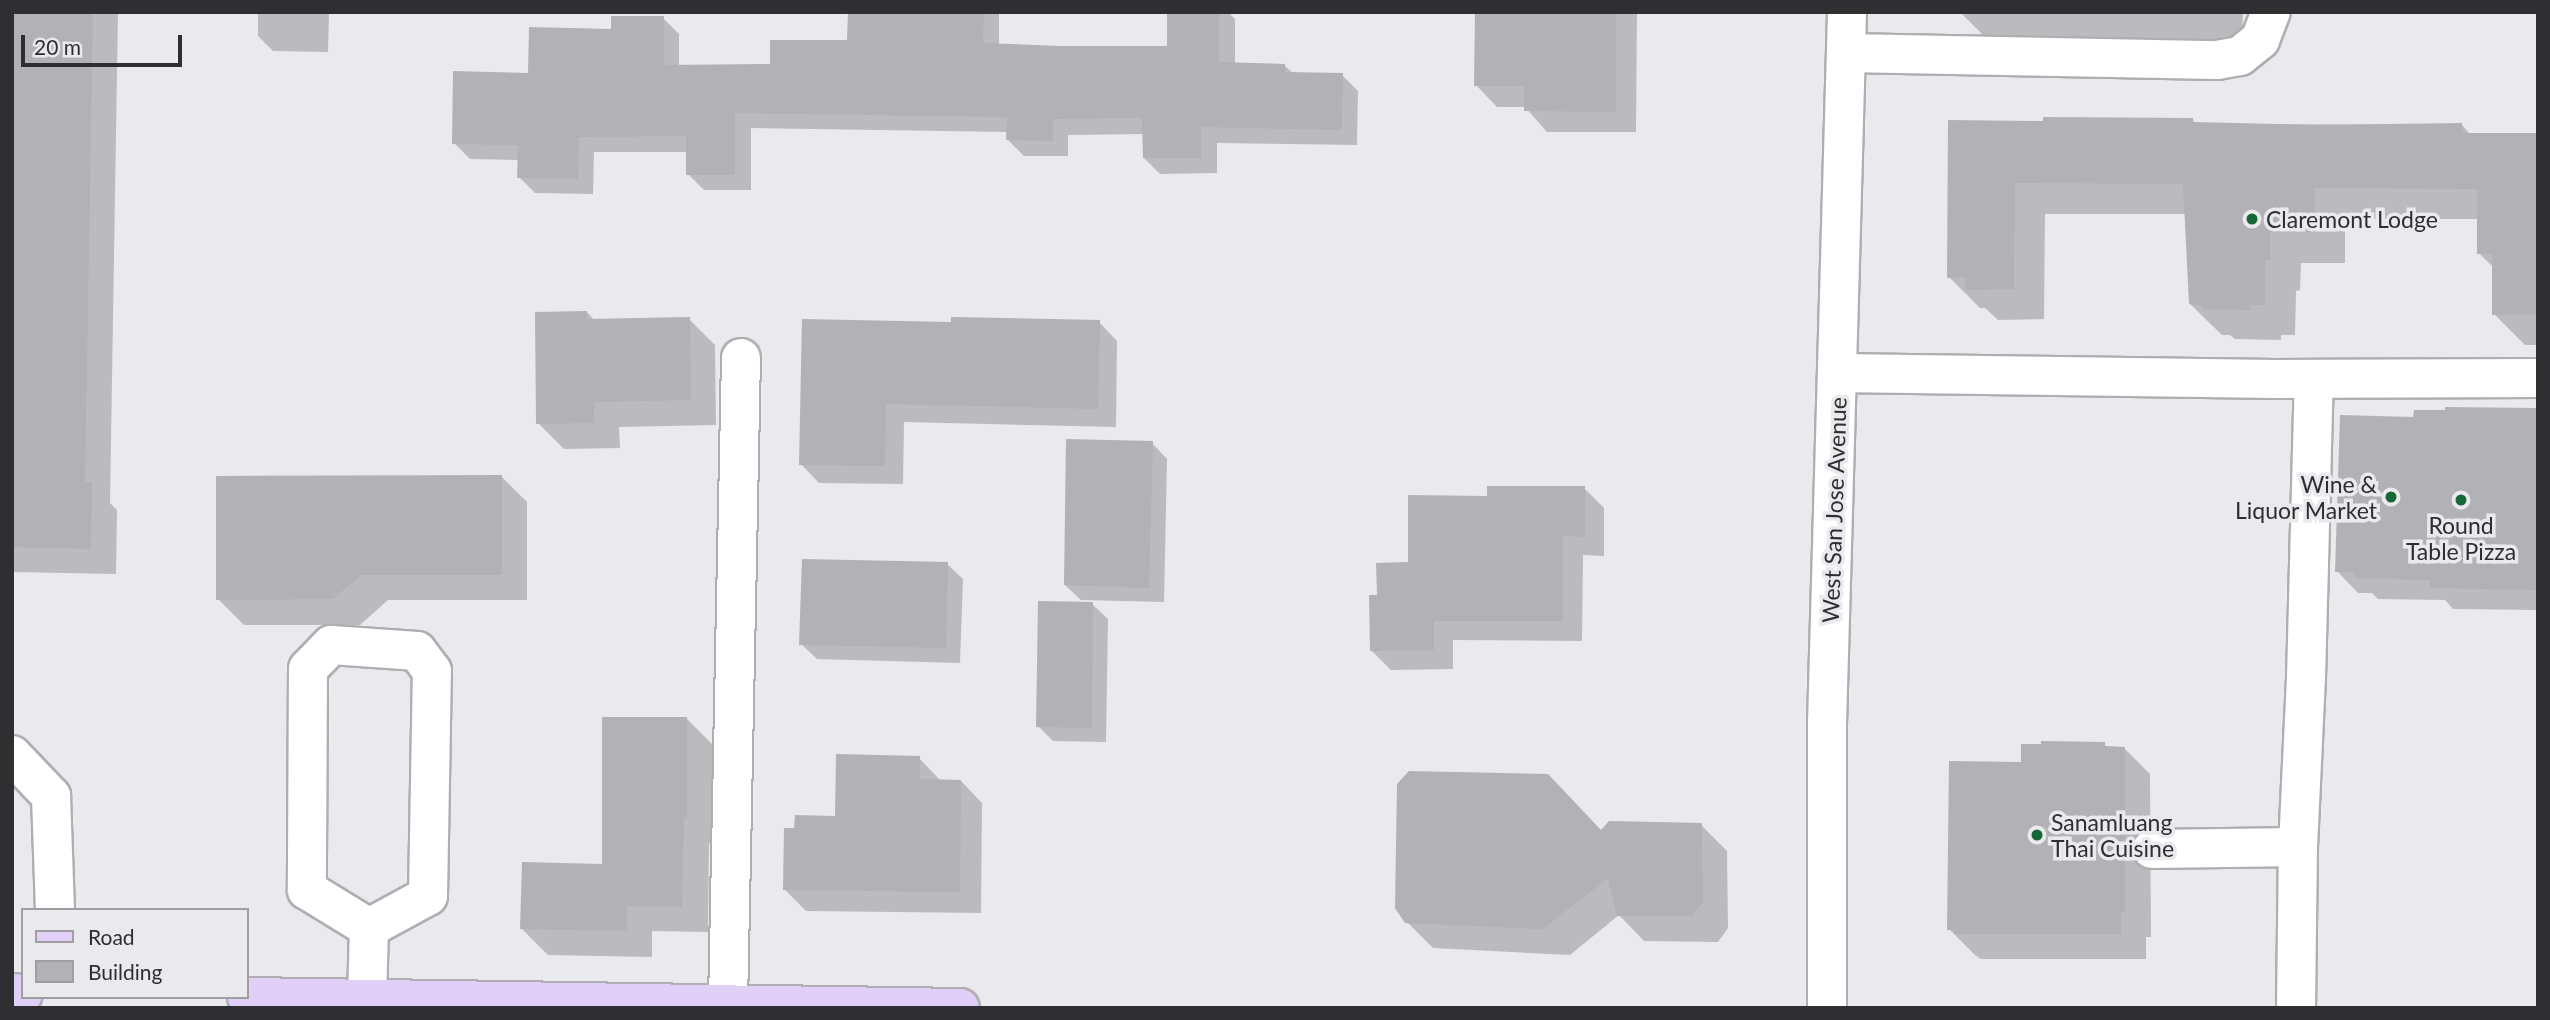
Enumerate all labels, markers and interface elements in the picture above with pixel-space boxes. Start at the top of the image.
scale bar [24,21,186,65]
text: 20 m [34,34,81,59]
place label: Claremont Lodge [2266,205,2438,233]
marker: Claremont Lodge [2244,211,2260,227]
street label: West San Jose Avenue [1816,396,1852,624]
place label: Wine & Liquor Market [2235,470,2377,524]
marker: Wine & Liquor Market [2383,489,2399,505]
marker: Round Table Pizza [2453,492,2469,508]
place label: Round Table Pizza [2406,511,2516,565]
place label: Sanamluang Thai Cuisine [2051,808,2174,862]
marker: Sanamluang Thai Cuisine [2029,827,2045,843]
legend [21,908,248,999]
text: Road [88,924,135,949]
text: Building [88,959,163,984]

